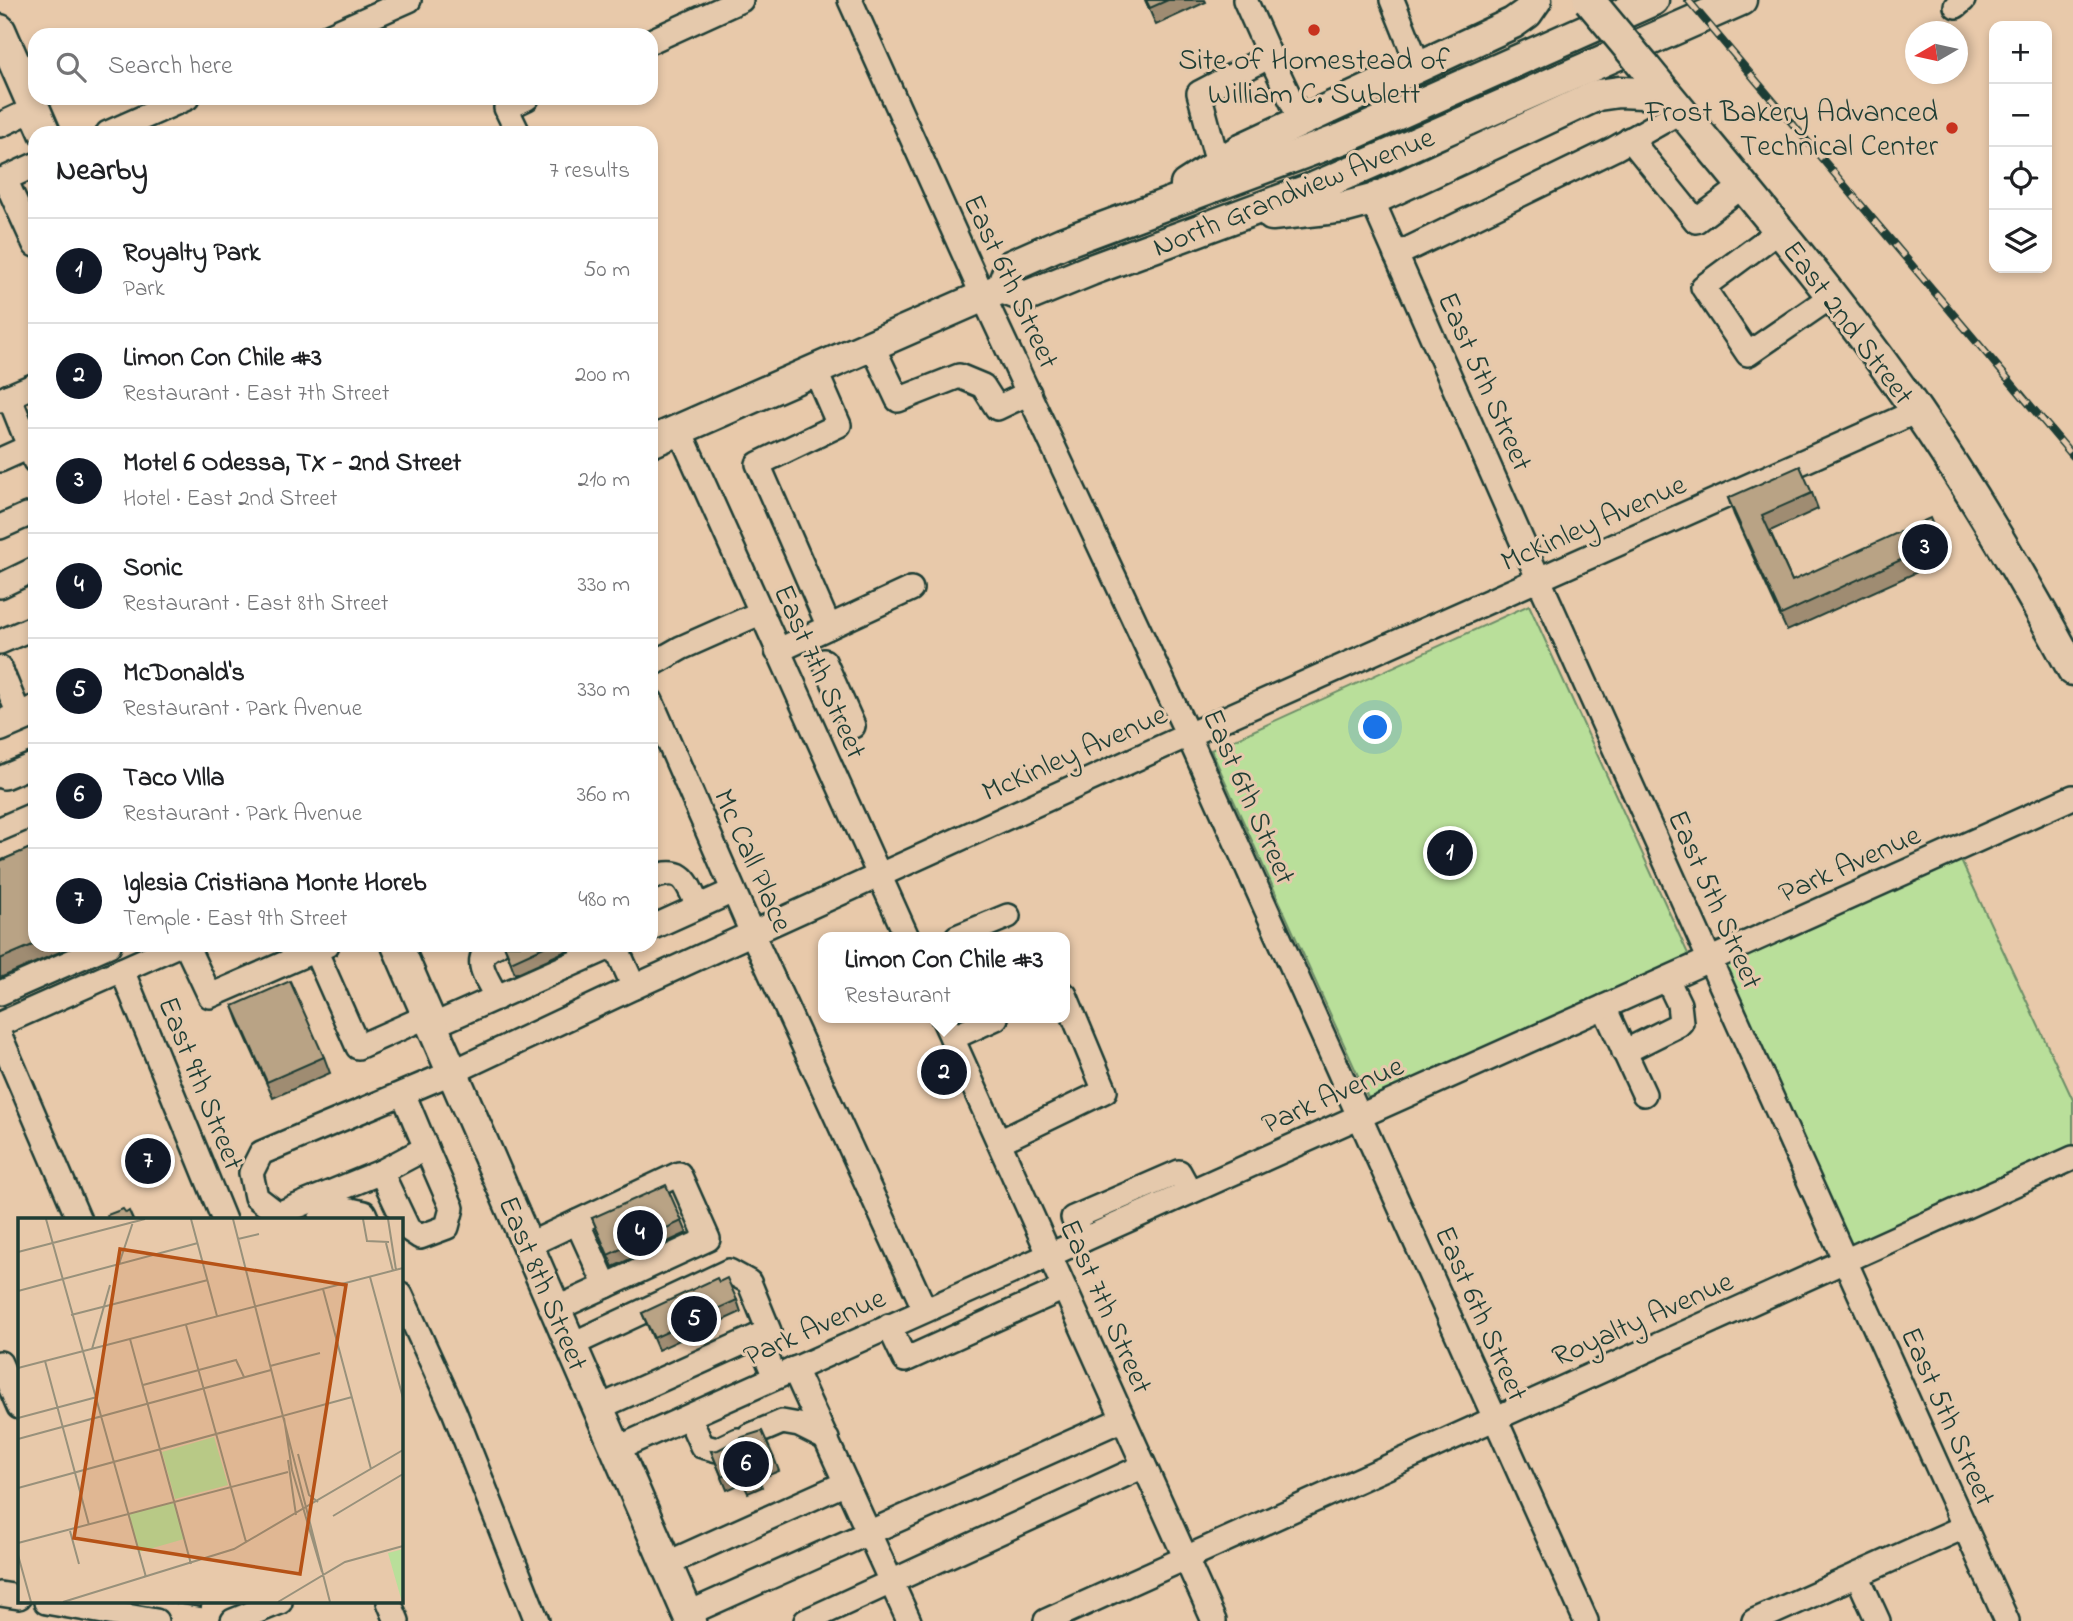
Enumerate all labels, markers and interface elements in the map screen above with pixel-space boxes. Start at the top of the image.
north arrow [1905,21,1968,84]
map controls [1989,21,2052,273]
button: + [1989,21,2052,84]
marker: Site of Homestead of William C. Sublett [1306,22,1322,38]
search box [28,28,658,105]
place label: Site of Homestead of William C. Sublett [1178,40,1450,118]
icon: search [52,48,90,86]
text: Search here [108,48,233,86]
button: − [1989,84,2052,147]
place label: Frost Bakery Advanced Technical Center [1644,92,1939,170]
street label: North Grandview Avenue [1147,117,1442,270]
marker: Frost Bakery Advanced Technical Center [1944,120,1960,136]
button: locate [1989,147,2052,210]
text: Nearby [56,150,148,194]
text: 7 results [549,155,630,188]
street label: East 6th Street [950,188,1069,377]
button: layers [1989,210,2052,273]
street label: East 2nd Street [1770,232,1923,416]
text: Royalty Park [123,235,260,273]
text: 1 [75,254,83,287]
text: 50 m [583,254,630,287]
text: Park [123,273,165,306]
street label: East 5th Street [1424,286,1542,479]
text: Limon Con Chile #3 [123,340,322,378]
text: 2 [73,359,85,392]
text: 200 m [575,359,630,392]
text: Restaurant · East 7th Street [123,378,389,411]
text: Motel 6 Odessa, TX - 2nd Street [123,445,461,483]
text: 3 [74,464,84,497]
text: 210 m [578,464,630,497]
street label: McKinley Avenue [1495,464,1694,585]
text: Hotel · East 2nd Street [123,483,338,516]
pin: 3 [1902,521,1948,573]
text: Sonic [123,550,182,588]
text: 4 [74,569,84,602]
text: 330 m [577,569,630,602]
street label: East 7th Street [760,578,876,767]
text: Restaurant · East 8th Street [123,588,389,621]
text: McDonald's [123,655,245,693]
text: 5 [72,674,86,707]
text: 330 m [577,674,630,707]
text: Restaurant · Park Avenue [123,693,362,726]
street label: McKinley Avenue [976,694,1175,815]
street label: East 6th Street [1189,702,1306,892]
your location [1358,710,1392,744]
text: Taco VIlla [123,760,225,798]
text: 6 [74,779,84,812]
text: 360 m [577,779,630,812]
street label: Mc Call Place [700,782,803,940]
text: Restaurant · Park Avenue [123,798,362,831]
street label: East 5th Street [1654,804,1772,997]
street label: Park Avenue [1772,815,1929,917]
pin: 1 [1427,827,1473,879]
text: Iglesia Cristiana Monte Horeb [123,865,426,903]
text: 7 [74,884,84,917]
text: 480 m [578,884,630,917]
text: Temple · East 9th Street [123,903,348,936]
popup [818,932,1070,1023]
text: Limon Con Chile #3 [845,942,1043,980]
text: Restaurant [845,980,951,1013]
street label: East 9th Street [144,991,254,1178]
pin: 2 [921,1046,967,1098]
street label: Park Avenue [1255,1046,1412,1148]
pin: 7 [125,1135,171,1187]
street label: East 8th Street [485,1190,598,1378]
pin: 4 [617,1207,663,1259]
street label: East 7th Street [1046,1213,1162,1402]
inset map [18,1218,402,1604]
street label: East 6th Street [1421,1219,1538,1409]
street label: Royalty Avenue [1546,1261,1741,1380]
street label: Park Avenue [737,1278,894,1380]
pin: 5 [671,1293,717,1345]
street label: East 5th Street [1887,1321,2005,1514]
pin: 6 [723,1438,769,1490]

